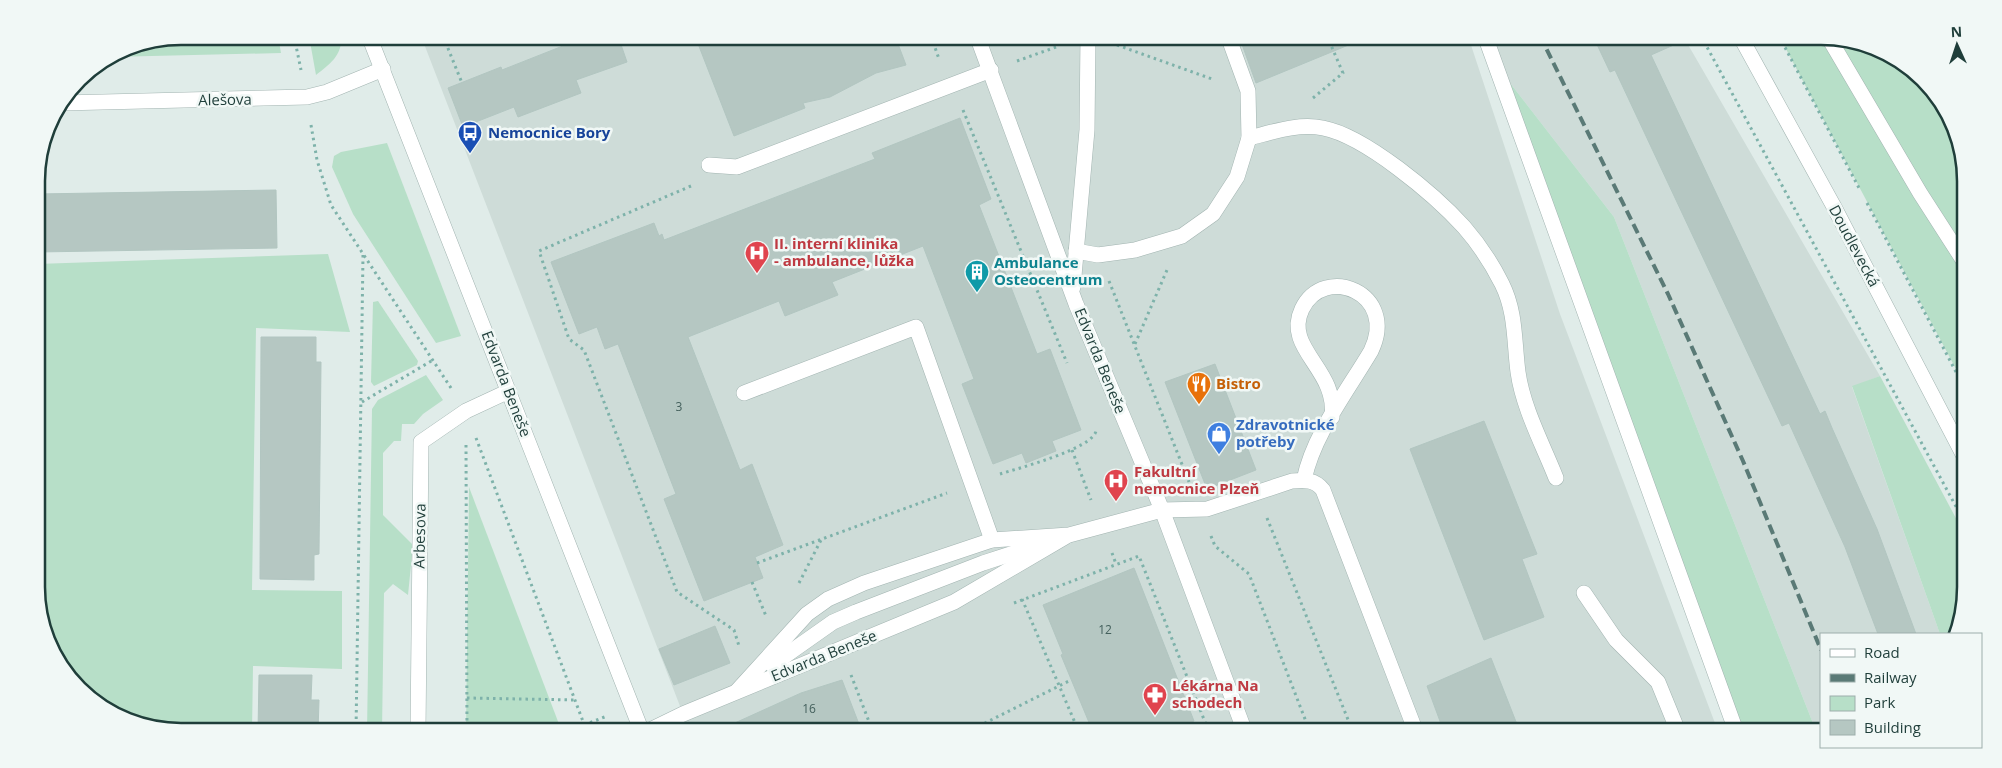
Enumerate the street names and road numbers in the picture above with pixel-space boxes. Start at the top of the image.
street label: Alešova [198,89,252,109]
street label: Doudlevecká [1825,201,1885,290]
street label: Edvarda Beneše [1071,305,1131,416]
street label: Edvarda Beneše [477,328,536,440]
street label: Arbesova [408,503,430,569]
street label: Edvarda Beneše [768,625,879,685]

